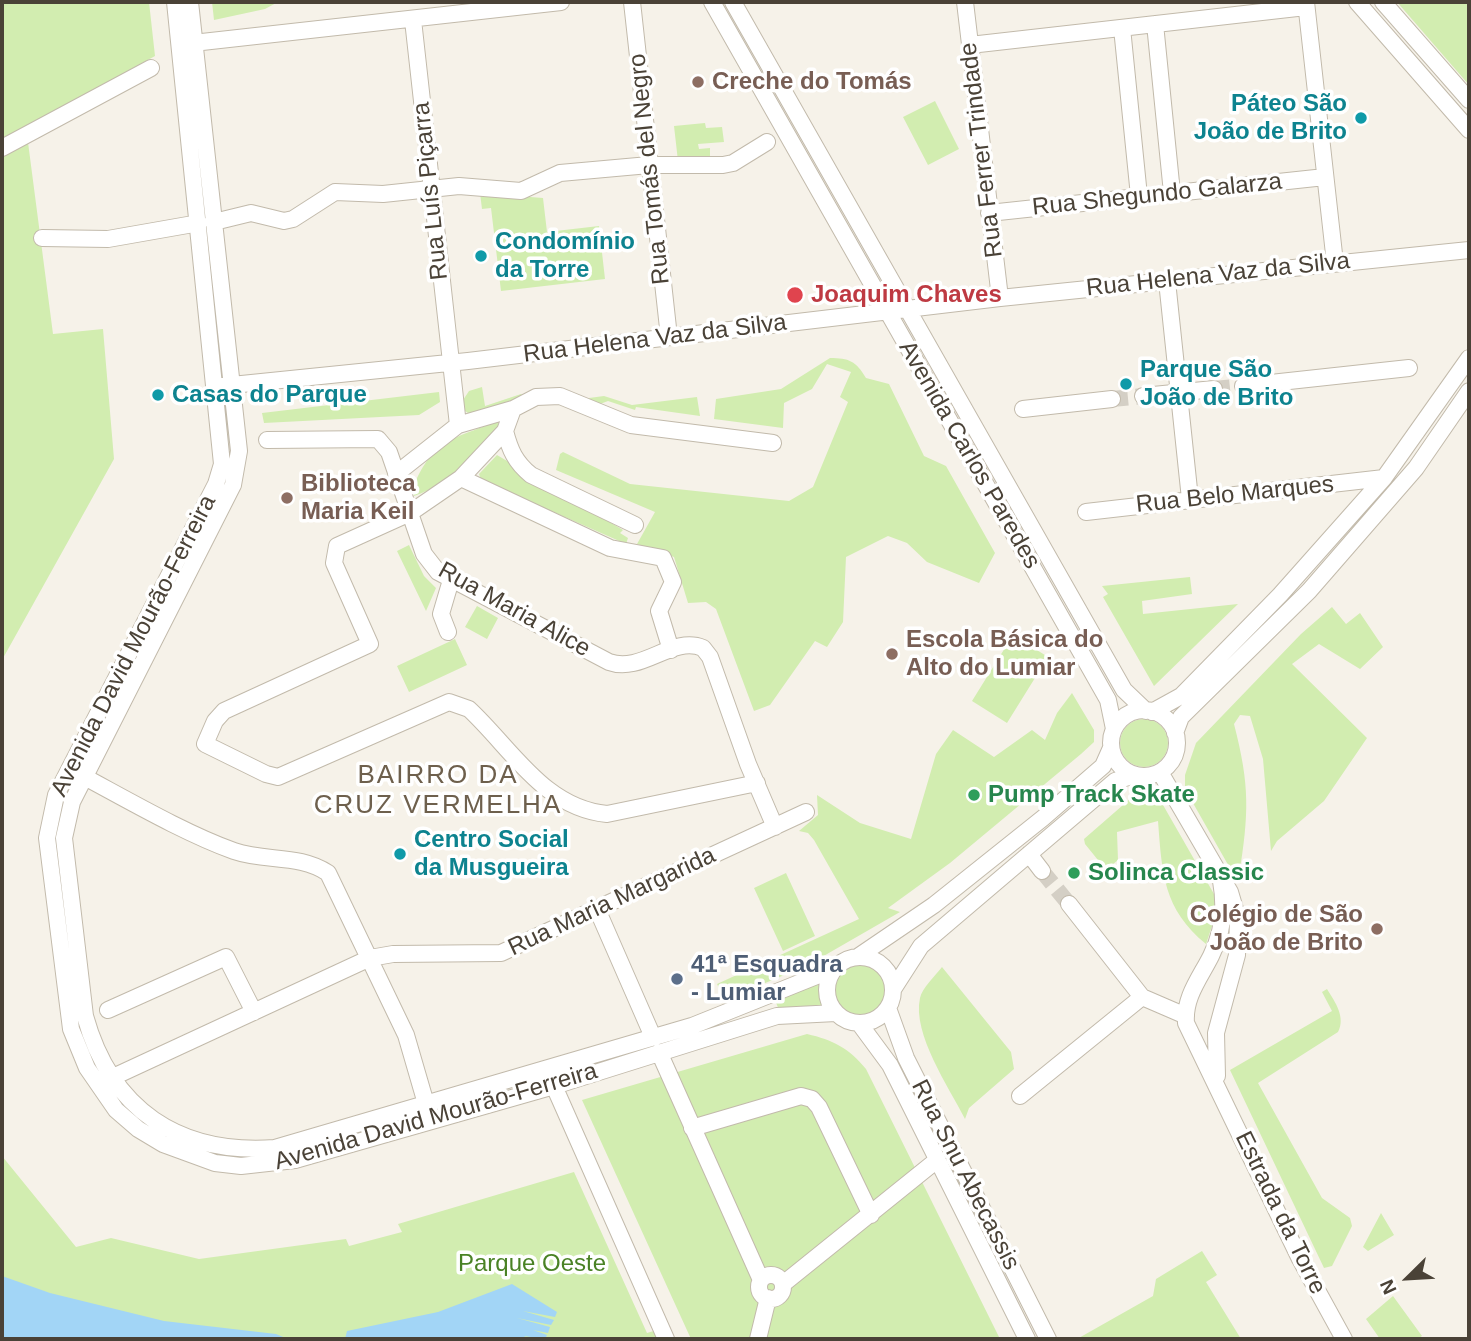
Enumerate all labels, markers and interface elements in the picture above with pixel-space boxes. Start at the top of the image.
street label: Rua Ferrer Trindade [955,41,1009,259]
street label: Rua Tomás del Negro [624,52,676,286]
place label: Creche do Tomás [712,68,912,96]
marker: Creche do Tomás [690,74,706,90]
place label: Páteo São João de Brito [1194,90,1347,146]
street label: Rua Luís Piçarra [407,101,455,281]
marker: Páteo São João de Brito [1353,110,1369,126]
street label: Rua Shegundo Galarza [1031,168,1283,222]
place label: Condomínio da Torre [495,228,635,284]
street label: Rua Helena Vaz da Silva [1085,247,1351,303]
marker: Condomínio da Torre [473,248,489,264]
place label: Joaquim Chaves [811,281,1002,309]
marker: Joaquim Chaves [785,285,805,305]
street label: Rua Helena Vaz da Silva [522,309,788,369]
street label: Avenida Carlos Paredes [892,336,1046,574]
place label: Parque São João de Brito [1140,356,1293,412]
marker: Parque São João de Brito [1118,376,1134,392]
place label: Casas do Parque [172,381,367,409]
marker: Casas do Parque [150,387,166,403]
place label: Biblioteca Maria Keil [301,470,416,526]
street label: Rua Belo Marques [1135,470,1335,520]
street label: Avenida David Mourão-Ferreira [45,490,223,802]
marker: Biblioteca Maria Keil [279,490,295,506]
street label: Rua Maria Alice [433,556,595,664]
place label: Escola Básica do Alto do Lumiar [906,626,1103,682]
marker: Escola Básica do Alto do Lumiar [884,646,900,662]
district label: BAIRRO DA CRUZ VERMELHA [315,760,561,822]
place label: Pump Track Skate [988,781,1195,809]
marker: Pump Track Skate [966,787,982,803]
place label: Centro Social da Musgueira [414,826,569,882]
street label: Rua Maria Margarida [504,841,720,963]
marker: Centro Social da Musgueira [392,846,408,862]
place label: Solinca Classic [1088,859,1264,887]
marker: Solinca Classic [1066,865,1082,881]
place label: Colégio de São João de Brito [1190,901,1363,957]
marker: Colégio de São João de Brito [1369,921,1385,937]
place label: 41ª Esquadra - Lumiar [691,951,843,1007]
marker: 41ª Esquadra - Lumiar [669,971,685,987]
street label: Avenida David Mourão-Ferreira [271,1057,601,1177]
street label: Rua Snu Abecassis [905,1075,1025,1275]
street label: Estrada da Torre [1228,1127,1332,1299]
north arrow [1373,1243,1443,1313]
park label: Parque Oeste [458,1250,606,1278]
text: N [1376,1276,1401,1297]

